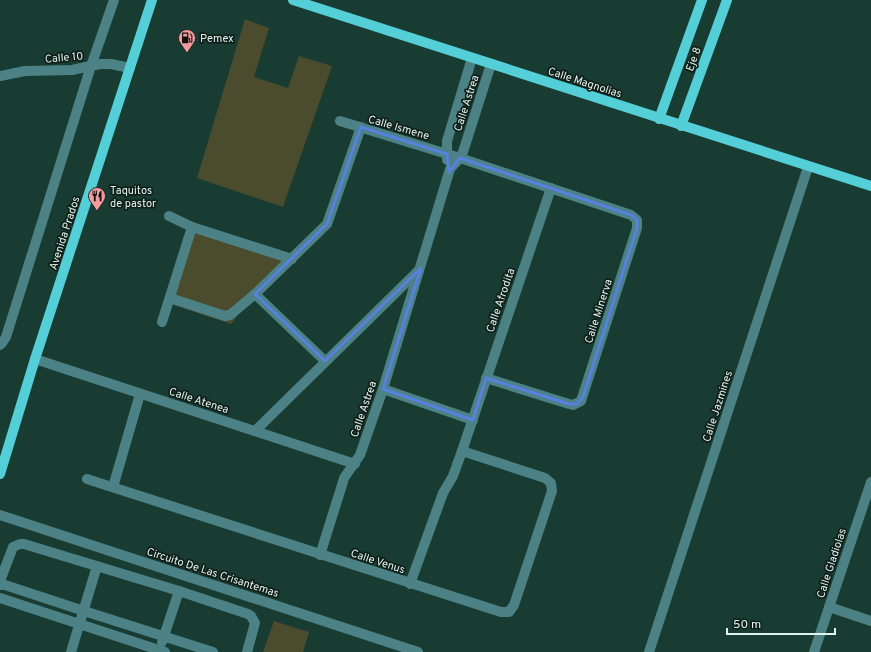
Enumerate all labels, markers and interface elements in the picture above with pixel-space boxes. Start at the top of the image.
fuel station icon: Pemex [177,28,197,53]
place label: Pemex [200,32,234,46]
street label: Eje 8 [683,45,705,73]
street label: Calle 10 [44,49,84,67]
street label: Calle Magnolias [546,64,623,102]
street label: Calle Astrea [451,73,483,133]
street label: Calle Ismene [367,113,431,143]
place label: Taquitos de pastor [110,184,157,211]
restaurant icon: Taquitos de pastor [87,186,107,211]
street label: Avenida Prados [46,195,83,272]
street label: Calle Afrodita [483,266,519,334]
street label: Calle Minerva [582,277,616,345]
street label: Calle Jazmines [700,369,736,444]
street label: Calle Astrea [348,379,380,439]
street label: Calle Atenea [167,385,231,417]
street label: Calle Gladiolas [814,527,850,600]
street label: Circuito De Las Crisantemas [145,545,281,601]
street label: Calle Venus [349,547,407,577]
scale bar [727,610,835,636]
text: 50 m [733,617,761,633]

